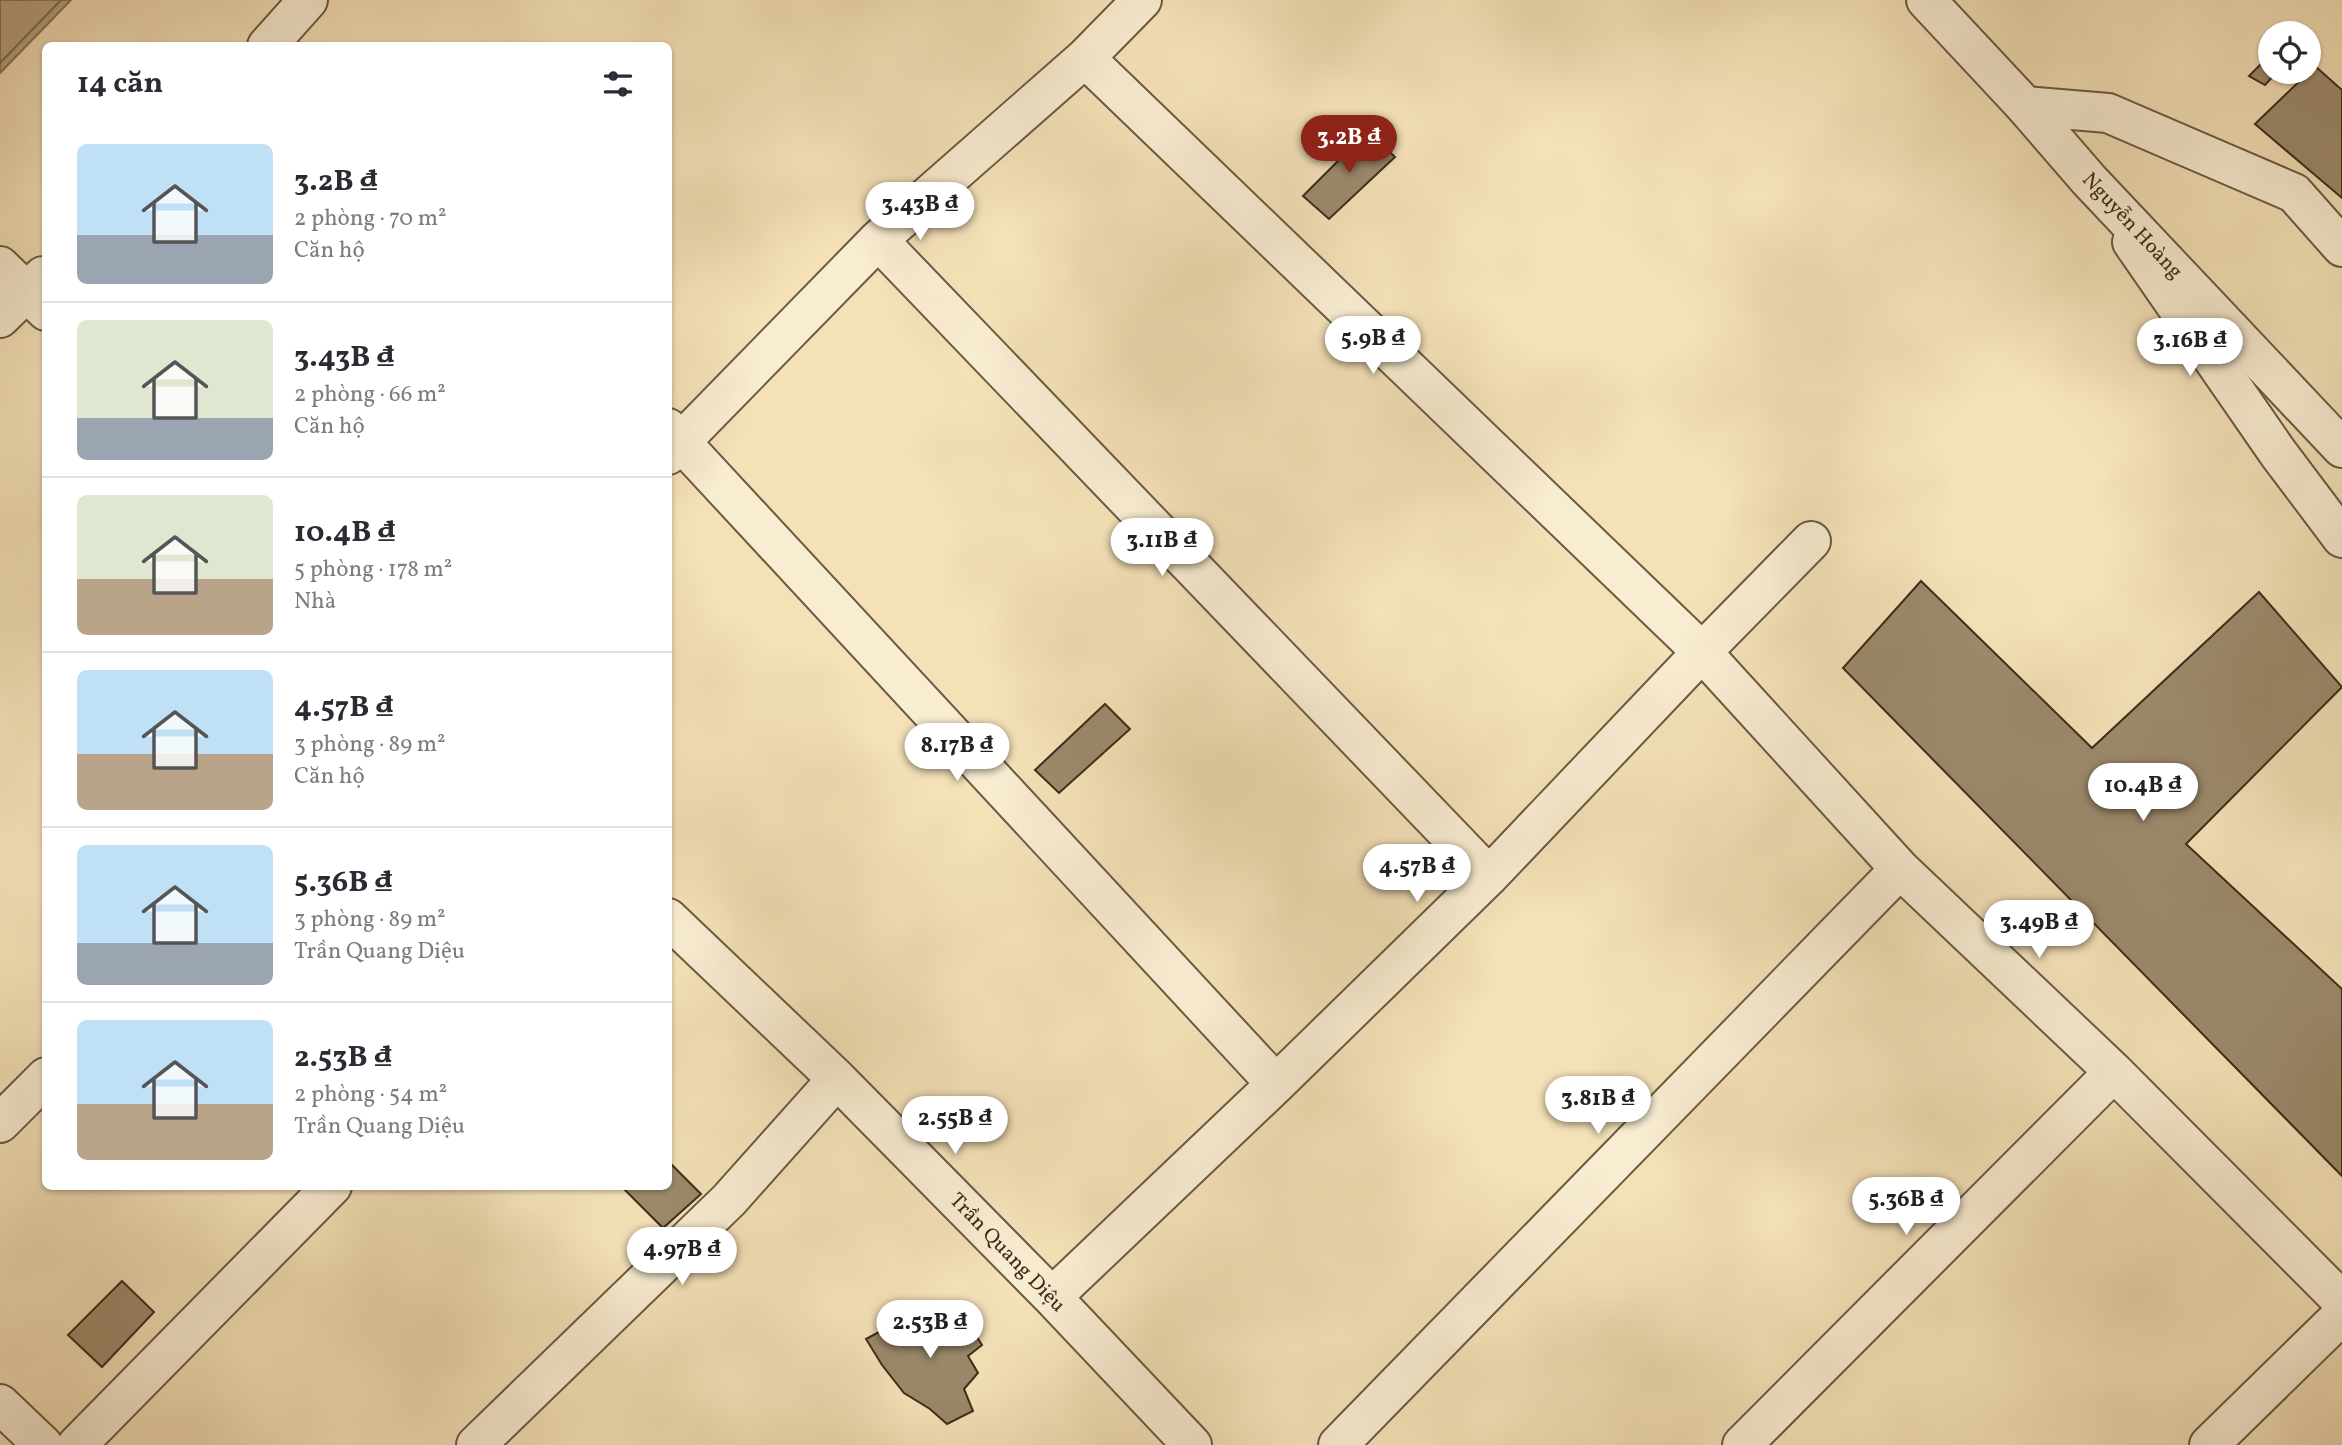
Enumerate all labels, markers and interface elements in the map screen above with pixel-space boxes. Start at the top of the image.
map controls [2258,21,2321,84]
button: locate [2258,21,2321,84]
text: 14 căn [77,63,163,105]
icon: filters [599,65,637,103]
pin: 3.2B ₫ [1292,116,1406,175]
text: 3.2B ₫ [1317,122,1381,154]
text: 3.2B ₫ [294,161,378,203]
street label: Nguyễn Hoàng [2075,166,2189,286]
icon: home [133,172,217,256]
pin: 3.43B ₫ [855,182,985,242]
text: 3.43B ₫ [881,189,959,221]
text: 2 phòng · 70 m² [294,203,447,235]
text: Căn hộ [294,235,365,267]
pin: 5.9B ₫ [1316,316,1430,376]
pin: 3.16B ₫ [2125,318,2255,378]
text: 5.9B ₫ [1341,323,1405,355]
text: 3.16B ₫ [2153,325,2227,357]
text: 3.43B ₫ [294,337,395,379]
icon: home [133,348,217,432]
text: 2 phòng · 66 m² [294,379,446,411]
text: Căn hộ [294,411,365,443]
text: 10.4B ₫ [294,512,396,554]
pin: 3.11B ₫ [1097,518,1227,578]
icon: home [133,523,217,607]
text: 3.11B ₫ [1127,525,1197,557]
text: 5 phòng · 178 m² [294,554,452,586]
text: Nhà [294,586,336,618]
text: 4.57B ₫ [294,687,394,729]
icon: home [133,698,217,782]
pin: 8.17B ₫ [892,724,1022,783]
text: 3 phòng · 89 m² [294,729,446,761]
text: 8.17B ₫ [921,730,993,762]
text: Căn hộ [294,761,365,793]
pin: 10.4B ₫ [2078,764,2208,823]
text: 10.4B ₫ [2104,770,2182,802]
pin: 4.57B ₫ [1352,844,1482,904]
text: 4.57B ₫ [1379,851,1455,883]
text: 5.36B ₫ [294,862,393,904]
icon: home [133,873,217,957]
pin: 3.49B ₫ [1974,900,2104,960]
text: 3 phòng · 89 m² [294,904,446,936]
text: 3.49B ₫ [2000,907,2078,939]
text: Trần Quang Diệu [294,936,465,968]
text: 2.53B ₫ [294,1037,392,1079]
icon: home [133,1048,217,1132]
pin: 3.81B ₫ [1533,1076,1663,1136]
text: 2 phòng · 54 m² [294,1079,447,1111]
text: 3.81B ₫ [1561,1083,1635,1115]
pin: 2.55B ₫ [890,1096,1020,1156]
text: 2.55B ₫ [918,1103,992,1135]
text: Trần Quang Diệu [294,1111,465,1143]
pin: 5.36B ₫ [1841,1178,1971,1237]
text: 5.36B ₫ [1868,1184,1944,1216]
street label: Trần Quang Diệu [942,1187,1072,1319]
pin: 4.97B ₫ [617,1228,747,1287]
text: 4.97B ₫ [643,1234,721,1266]
pin: 2.53B ₫ [865,1300,995,1360]
text: 2.53B ₫ [892,1307,968,1339]

